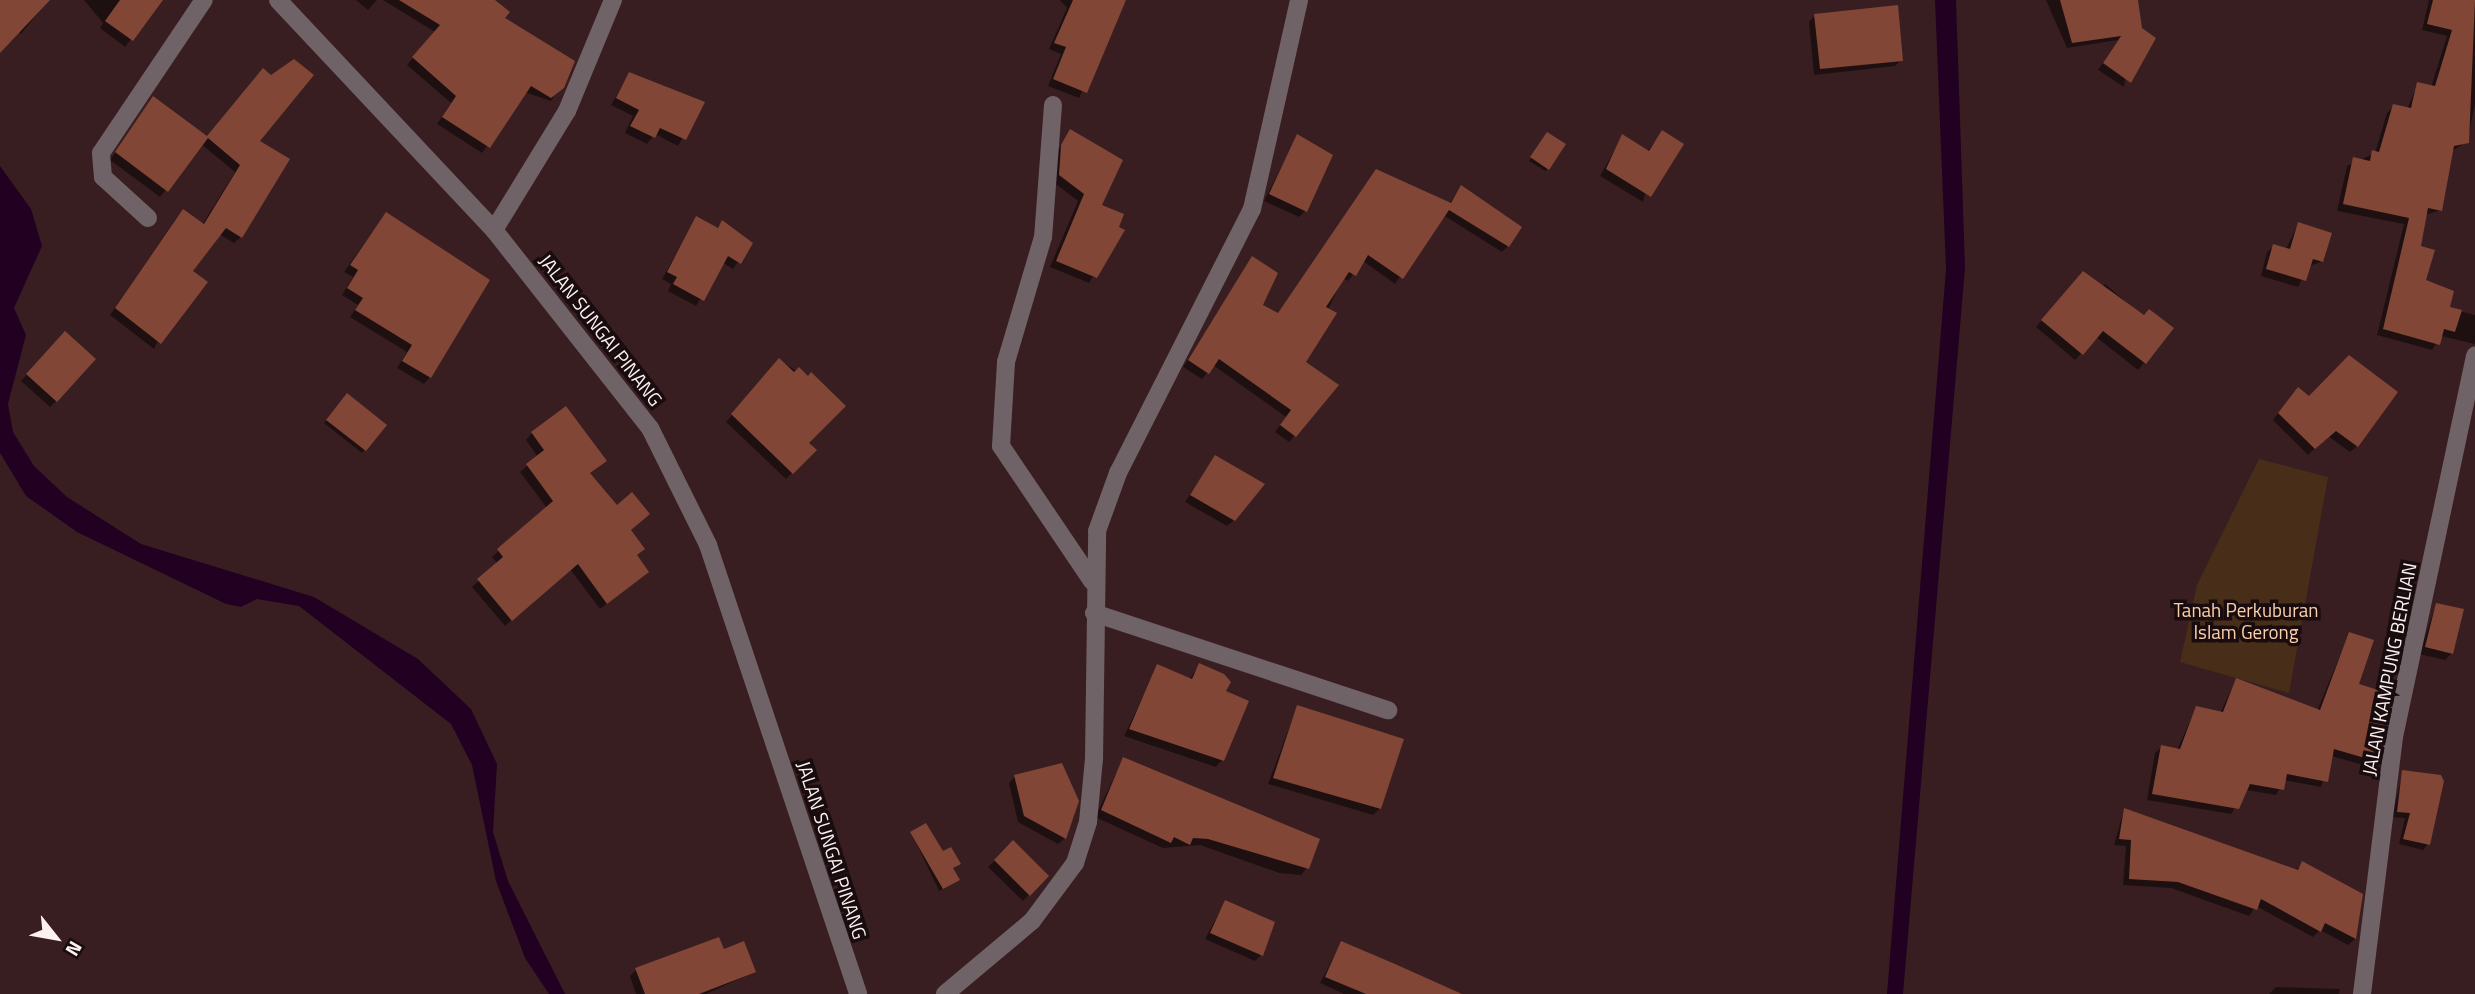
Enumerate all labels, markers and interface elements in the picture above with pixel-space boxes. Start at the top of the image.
street label: JALAN SUNGAI PINANG [535,250,667,410]
street label: JALAN KAMPUNG BERLIAN [2357,561,2421,777]
park label: Tanah Perkuburan Islam Gerong [2174,599,2318,643]
street label: JALAN SUNGAI PINANG [792,758,872,942]
north arrow [21,903,91,973]
text: N [59,936,90,962]

